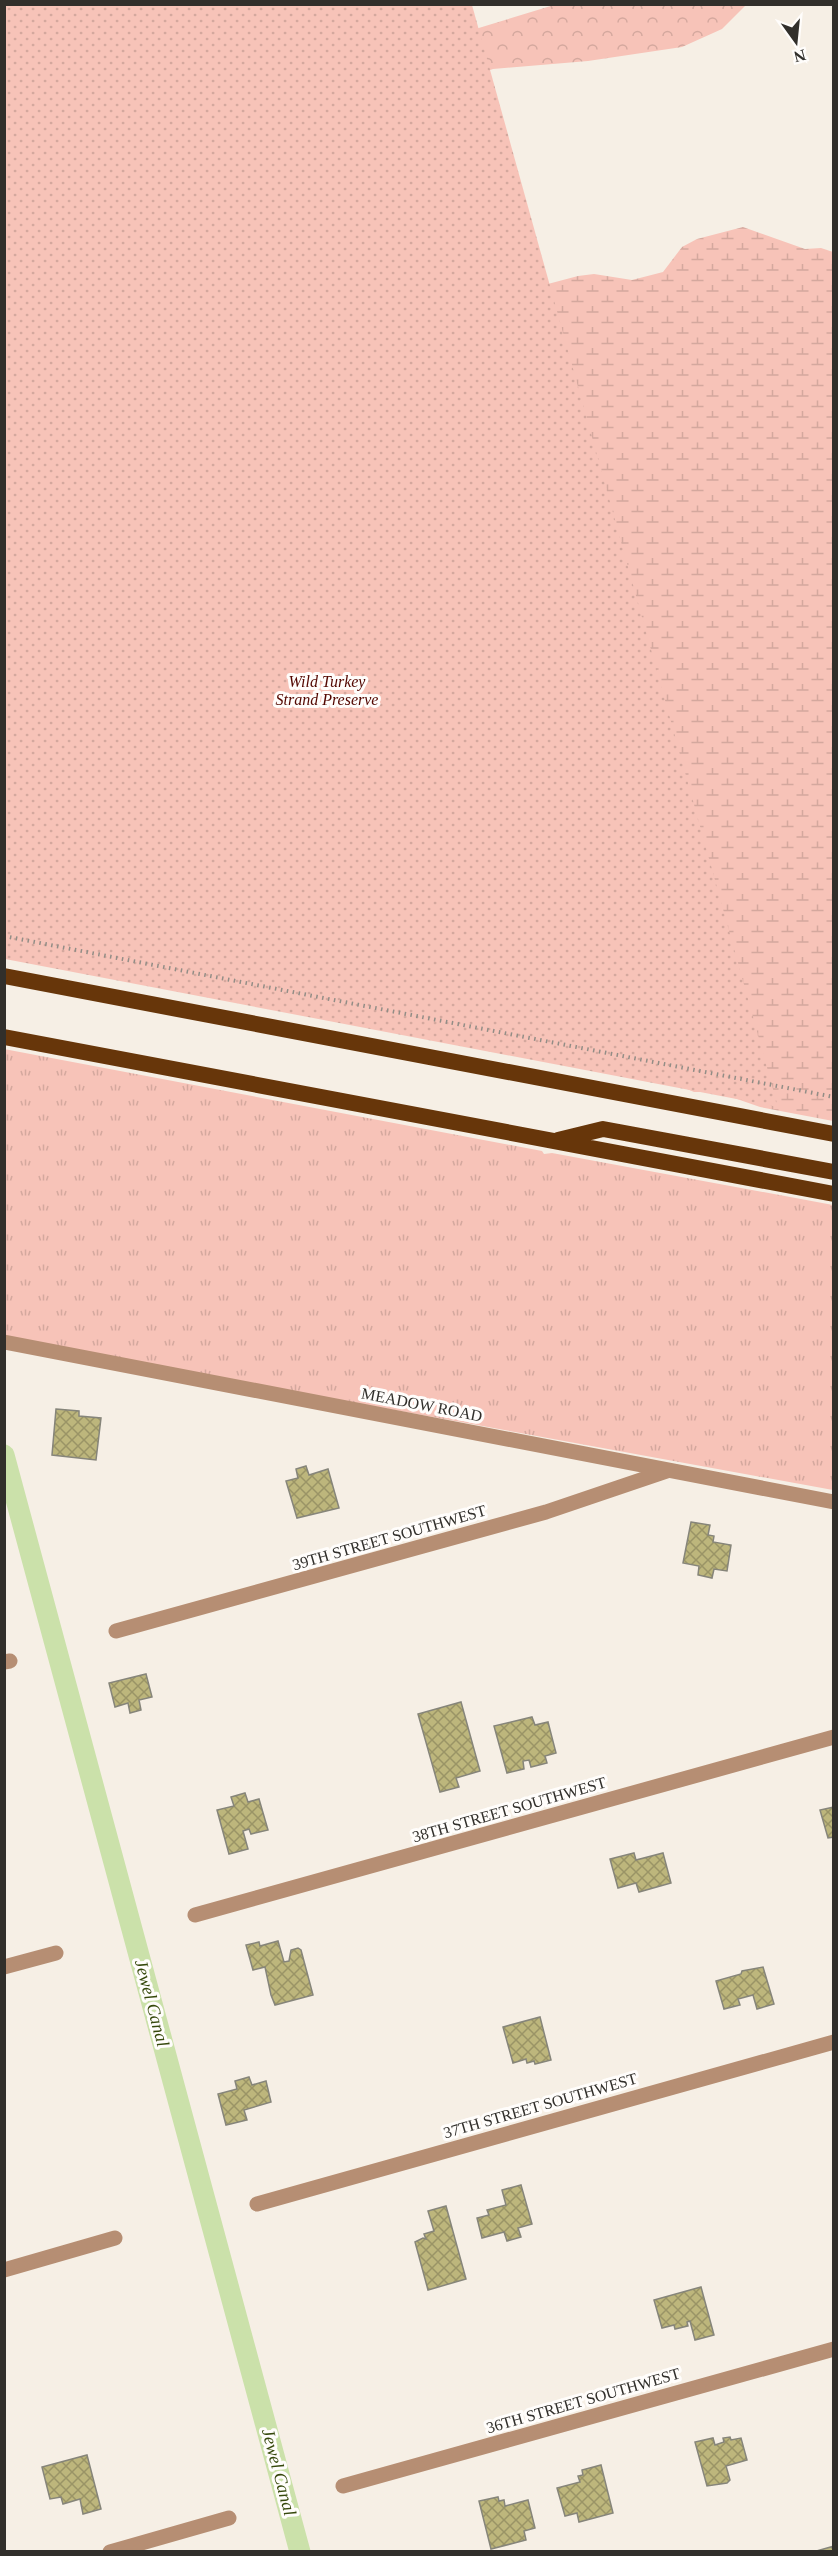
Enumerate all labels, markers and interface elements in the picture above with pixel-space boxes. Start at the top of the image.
north arrow [766,12,826,72]
text: N [792,46,808,66]
park label: Wild Turkey Strand Preserve [276,673,378,708]
street label: MEADOW ROAD [360,1384,484,1425]
street label: 39TH STREET SOUTHWEST [290,1502,488,1573]
street label: 38TH STREET SOUTHWEST [410,1774,608,1845]
water label: Jewel Canal [131,1957,173,2049]
street label: 37TH STREET SOUTHWEST [441,2070,639,2141]
street label: 36TH STREET SOUTHWEST [484,2365,682,2436]
water label: Jewel Canal [258,2426,300,2518]

